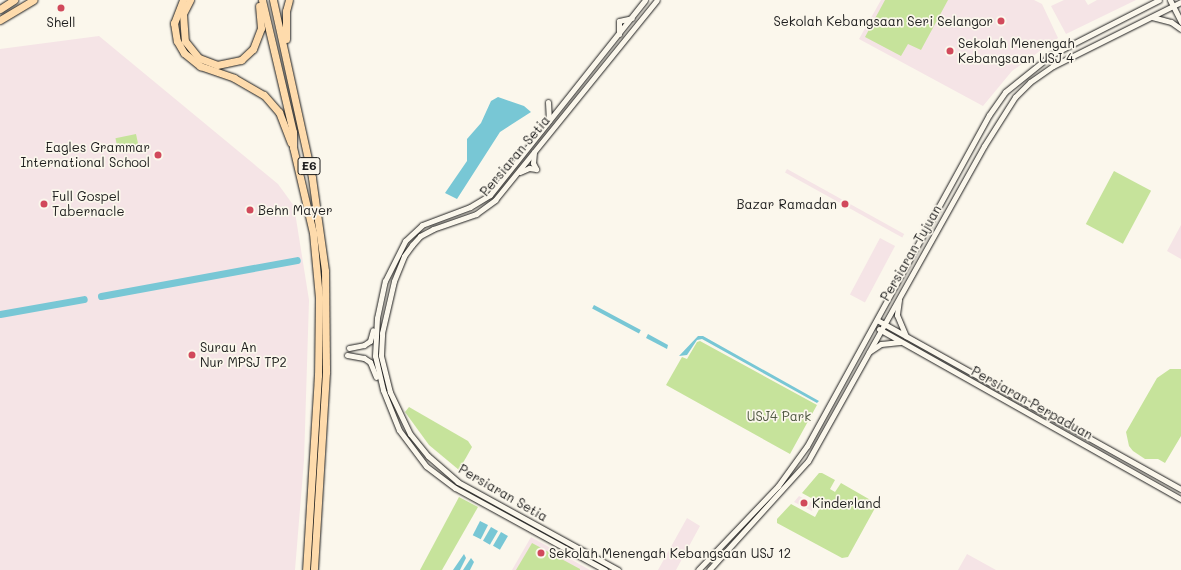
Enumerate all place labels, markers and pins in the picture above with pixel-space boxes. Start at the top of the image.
marker: Shell [56,3,66,13]
place label: Sekolah Kebangsaan Seri Selangor [773,13,993,29]
place label: Shell [46,14,76,30]
marker: Sekolah Kebangsaan Seri Selangor [996,16,1006,26]
place label: Sekolah Menengah Kebangsaan USJ 4 [958,36,1075,67]
marker: Sekolah Menengah Kebangsaan USJ 4 [945,46,955,56]
place label: Eagles Grammar International School [20,140,150,171]
marker: Eagles Grammar International School [153,150,163,160]
place label: Full Gospel Tabernacle [52,189,124,220]
place label: Bazar Ramadan [736,196,837,212]
marker: Full Gospel Tabernacle [39,199,49,209]
marker: Bazar Ramadan [840,199,850,209]
place label: Behn Mayer [258,202,333,218]
marker: Behn Mayer [245,205,255,215]
place label: Surau An Nur MPSJ TP2 [200,340,287,371]
marker: Surau An Nur MPSJ TP2 [187,350,197,360]
place label: Kinderland [812,495,881,511]
marker: Kinderland [799,498,809,508]
place label: Sekolah Menengah Kebangsaan USJ 12 [549,545,791,561]
marker: Sekolah Menengah Kebangsaan USJ 12 [536,548,546,558]

